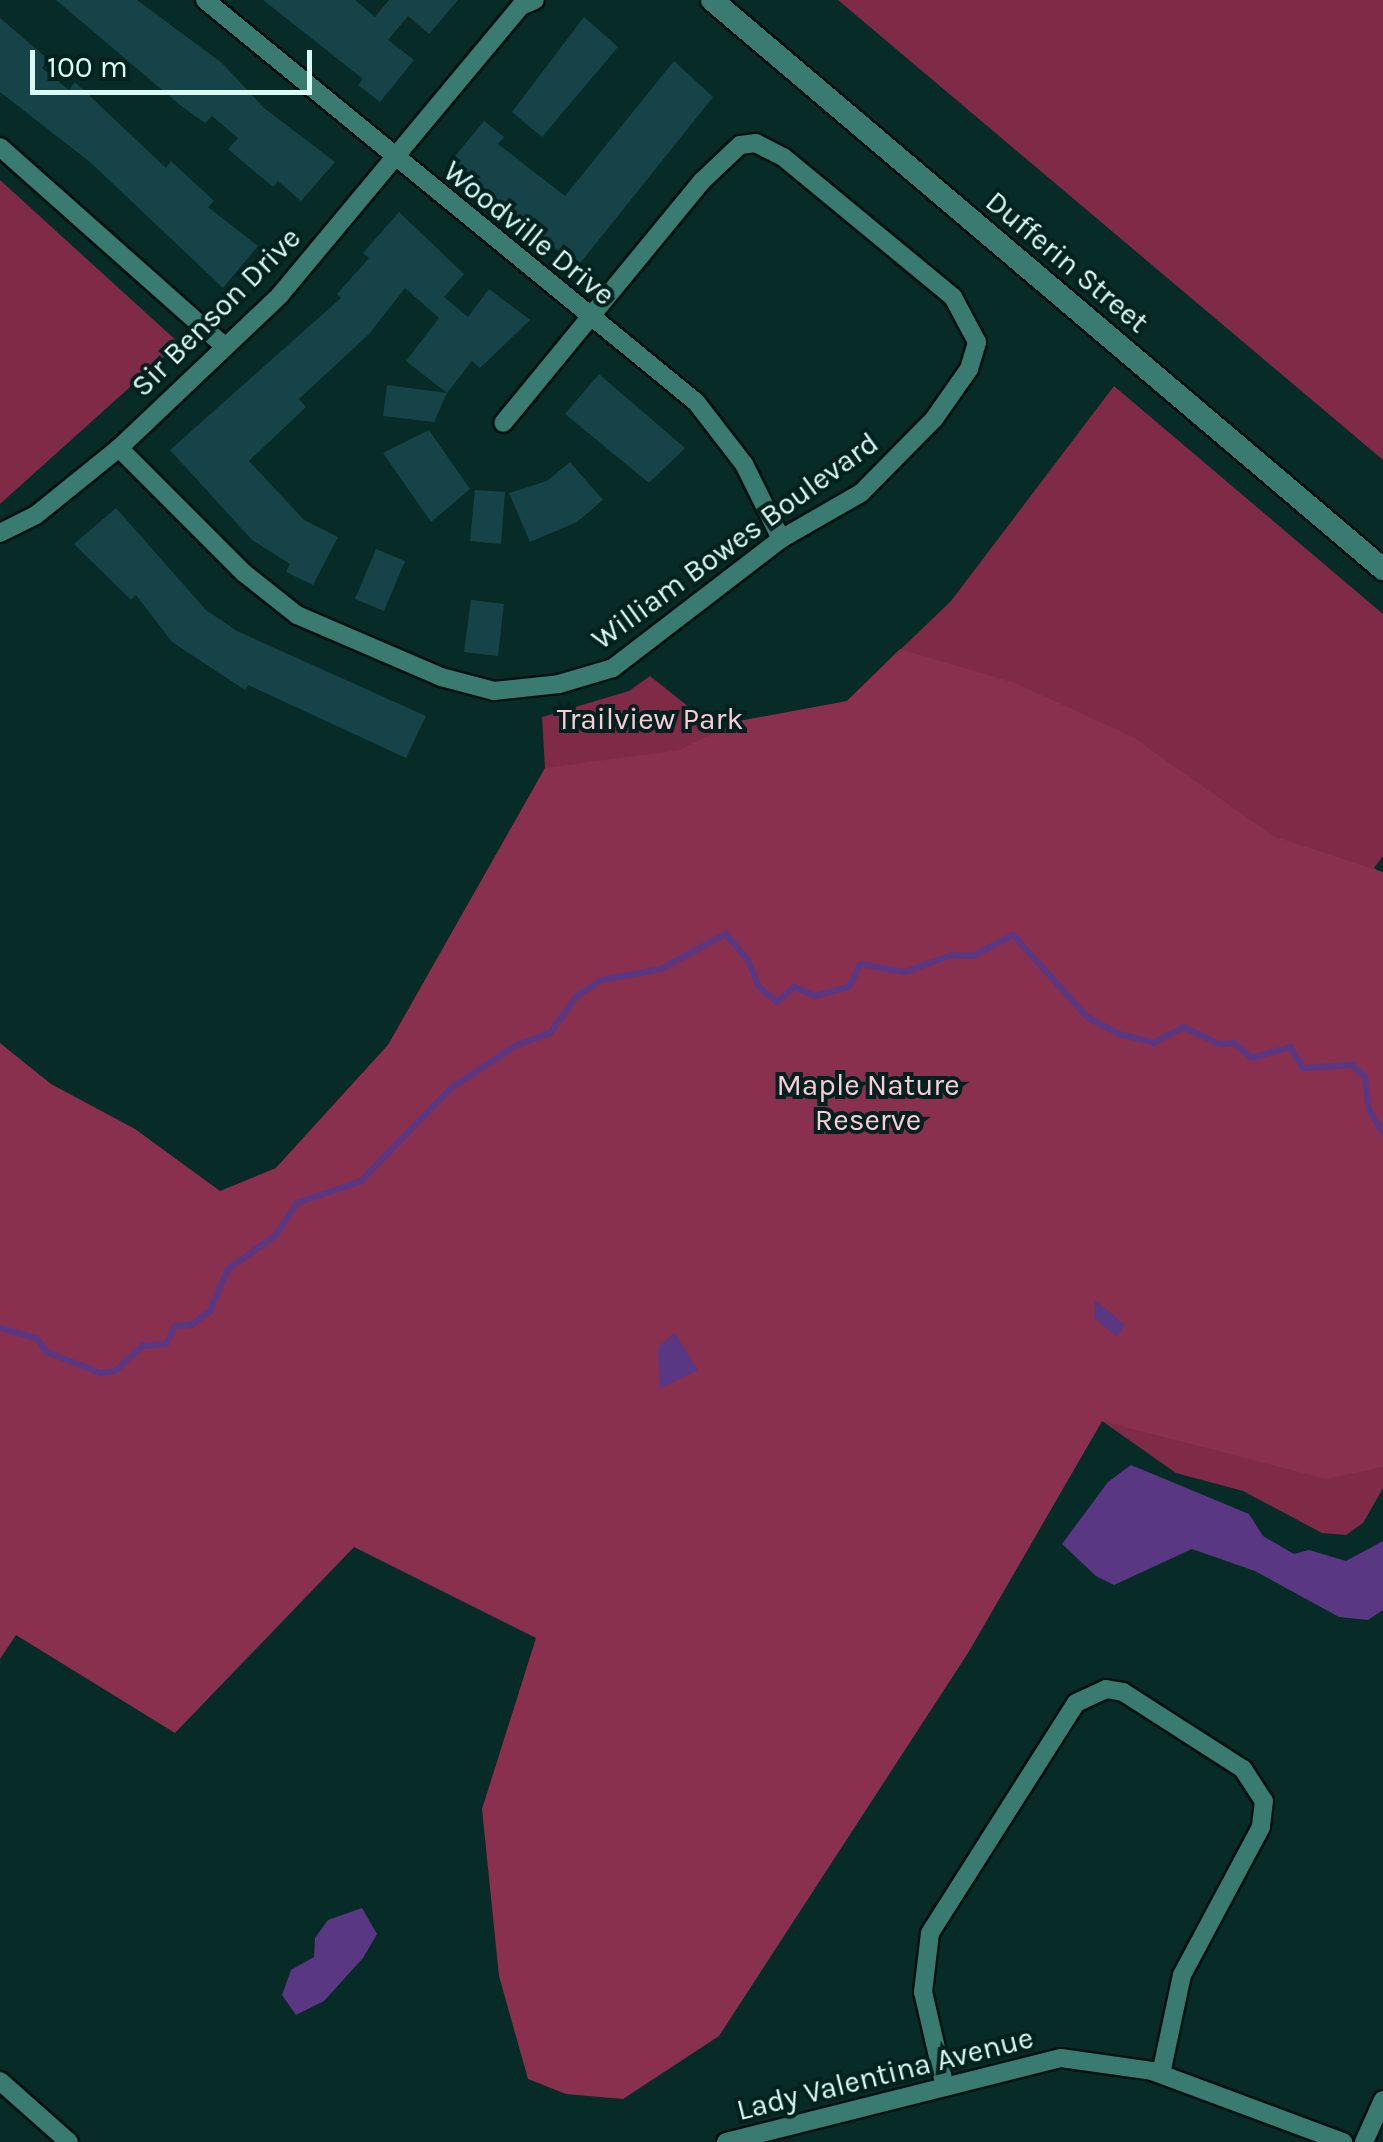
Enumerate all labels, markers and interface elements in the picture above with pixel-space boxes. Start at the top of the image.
scale bar [35,30,318,92]
text: 100 m [47,49,128,85]
street label: Woodville Drive [436,153,622,313]
street label: Dufferin Street [978,184,1156,340]
street label: Sir Benson Drive [124,220,308,404]
street label: William Bowes Boulevard [585,425,885,657]
park label: Trailview Park [557,701,743,737]
park label: Maple Nature Reserve [776,1067,960,1138]
street label: Lady Valentina Avenue [733,2020,1037,2128]

